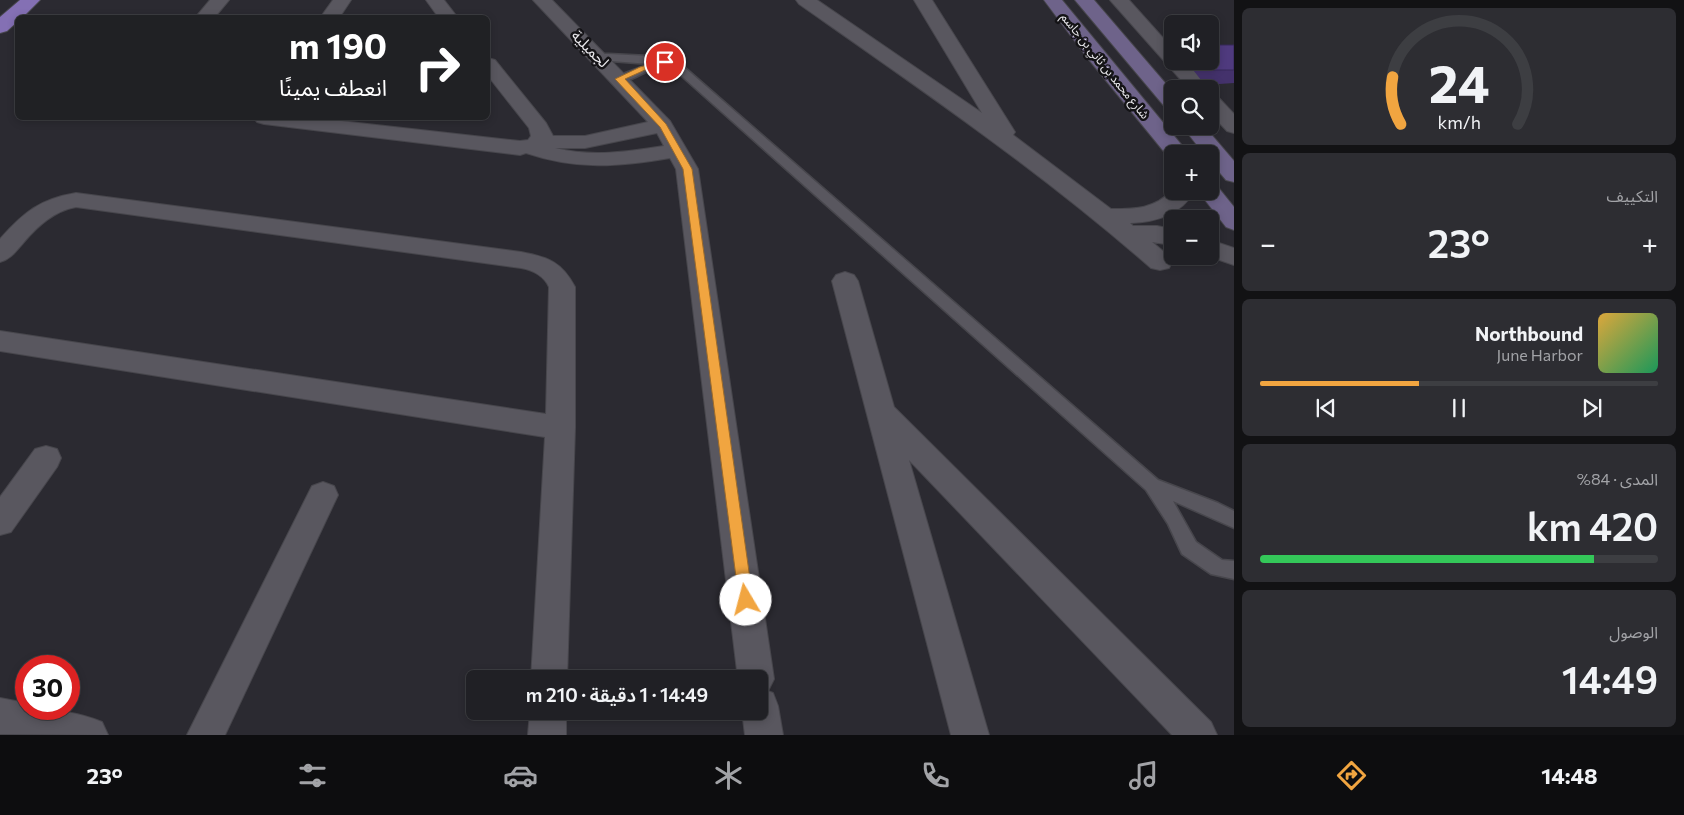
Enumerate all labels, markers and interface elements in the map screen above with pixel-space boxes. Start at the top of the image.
street label: شارع محمد بن ثاني بن جاسم [1056,10,1153,123]
map controls [1164,15,1219,265]
button: sound [1164,15,1219,70]
text: 190 m [289,23,387,66]
street label: لجميلية [568,26,613,71]
icon: right [405,35,470,100]
pin [644,41,686,83]
icon: arrive [651,48,679,76]
text: 24 [1429,50,1489,114]
text: انعطف يمينًا [279,74,387,101]
button: search [1164,80,1219,135]
text: km/h [1437,111,1481,133]
button: + [1164,145,1219,200]
text: التكييف [1606,186,1658,205]
button: − [1164,210,1219,265]
text: 23° [1428,219,1490,266]
text: − [1260,226,1276,260]
text: + [1642,226,1658,260]
text: Northbound [1475,322,1583,345]
text: June Harbor [1497,345,1583,364]
icon: previous [1312,394,1340,422]
icon: pause [1445,394,1473,422]
icon: next [1578,394,1606,422]
text: المدى · 84% [1577,469,1658,488]
text: 420 km [1527,502,1658,549]
position arrow [719,573,771,625]
text: الوصول [1609,622,1658,641]
speed limit sign: 30 [15,655,80,720]
text: 14:49 [1562,655,1658,702]
text: 14:49 · 1 دقيقة · 210 m [526,683,708,706]
icon: filters [295,758,330,793]
icon: car [503,758,538,793]
icon: climate [711,758,746,793]
icon: phone [918,758,953,793]
icon: music [1126,758,1161,793]
icon: directions [1334,758,1369,793]
text: 23° [86,762,123,789]
text: 14:48 [1541,762,1598,789]

